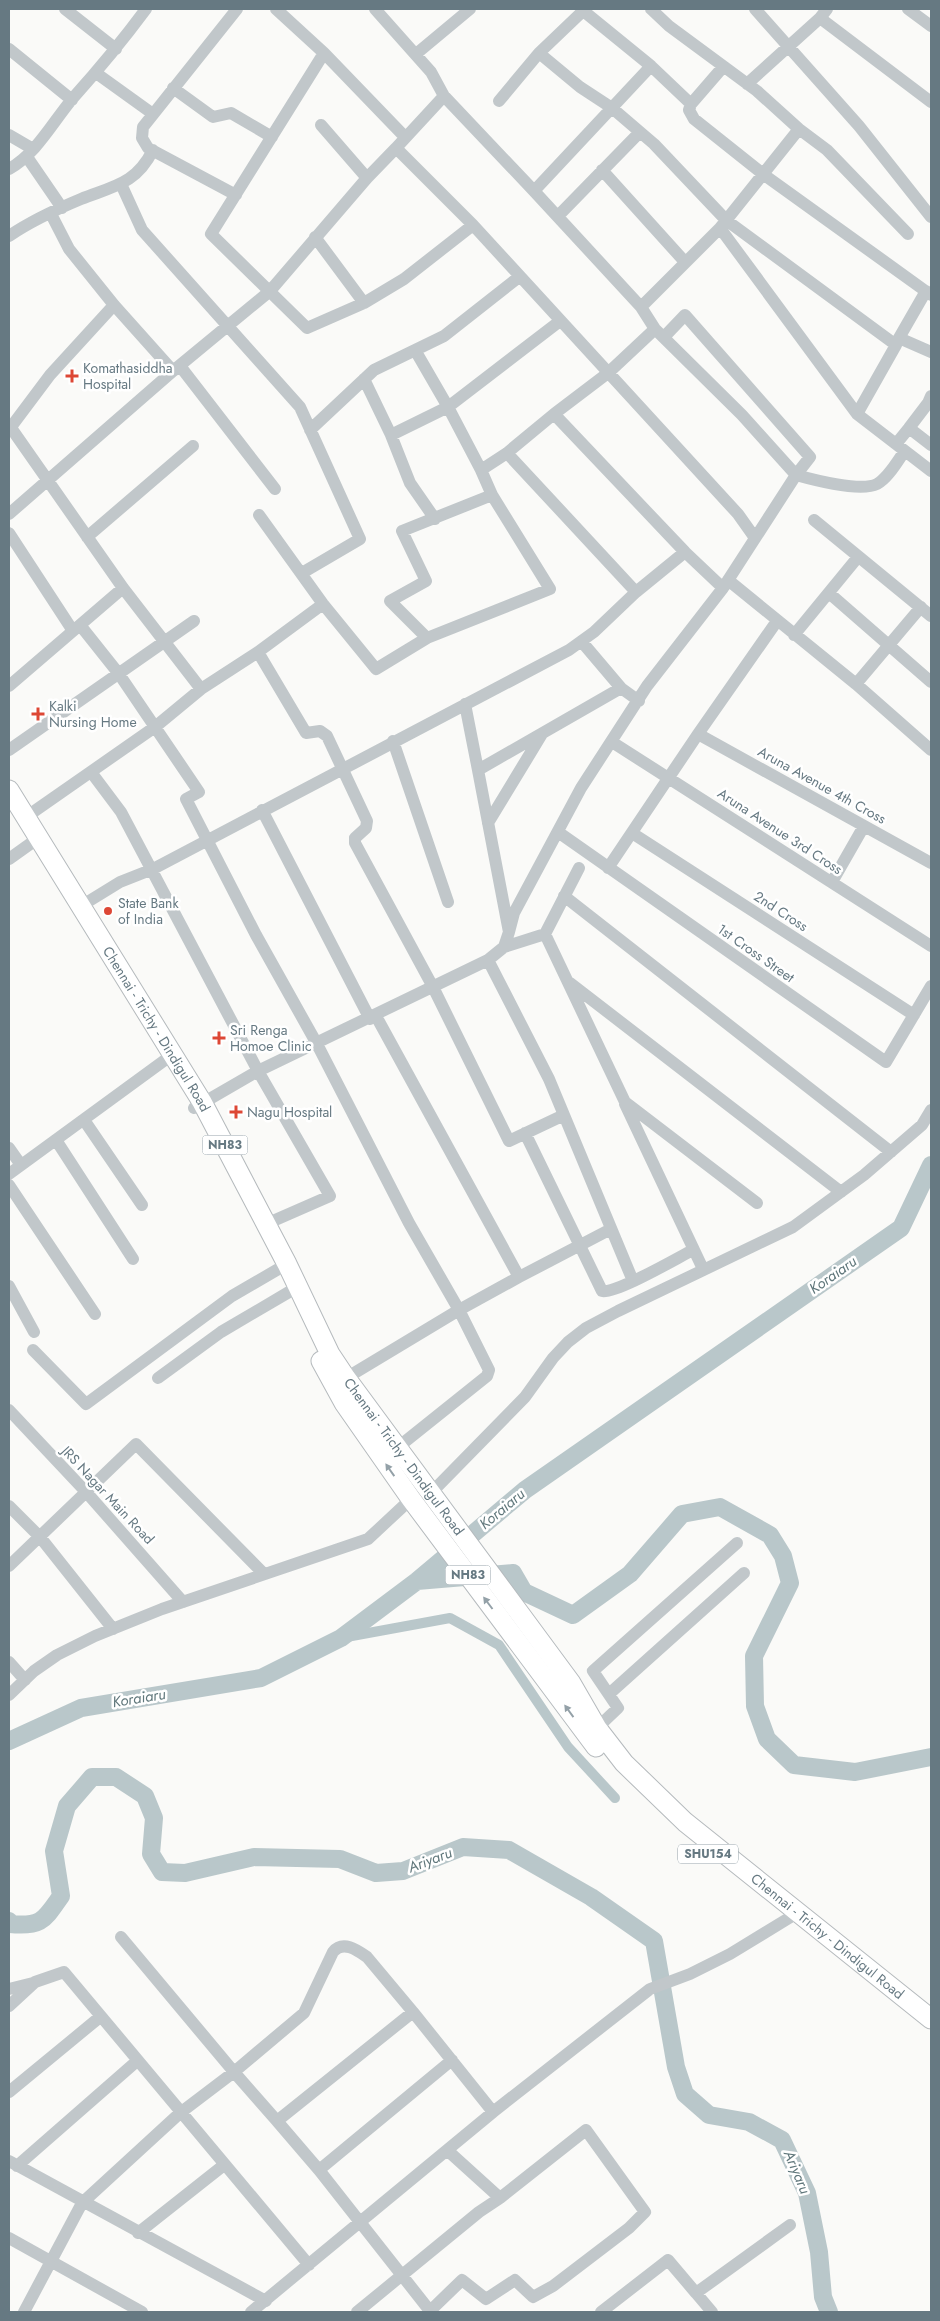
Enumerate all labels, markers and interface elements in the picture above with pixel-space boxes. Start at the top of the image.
place label: Komathasiddha Hospital [83,358,173,394]
marker: Komathasiddha Hospital [65,369,79,383]
place label: Kalki Nursing Home [49,696,137,732]
marker: Kalki Nursing Home [31,707,45,721]
street label: Aruna Avenue 4th Cross [754,741,890,829]
street label: Aruna Avenue 3rd Cross [714,783,847,879]
street label: 2nd Cross [750,886,812,936]
place label: State Bank of India [118,893,179,929]
marker: State Bank of India [102,905,114,917]
street label: 1st Cross Street [713,919,799,987]
street label: Chennai - Trichy - Dindigul Road [98,942,215,1115]
place label: Sri Renga Homoe Clinic [230,1020,312,1056]
marker: Sri Renga Homoe Clinic [212,1031,226,1045]
place label: Nagu Hospital [247,1102,332,1122]
marker: Nagu Hospital [229,1105,243,1119]
road number: NH83 [202,1136,248,1154]
water label: Koraiaru [805,1250,862,1299]
street label: Chennai - Trichy - Dindigul Road [339,1374,469,1539]
street label: JRS Nagar Main Road [56,1440,159,1549]
one-way arrow [385,1463,395,1476]
water label: Koraiaru [474,1483,530,1535]
road number: NH83 [446,1566,490,1584]
one-way arrow [483,1596,493,1610]
water label: Koraiaru [111,1683,168,1713]
one-way arrow [564,1705,575,1718]
water label: Ariyaru [404,1841,456,1879]
road number: SHU154 [678,1845,738,1864]
street label: Chennai - Trichy - Dindigul Road [747,1869,908,2004]
water label: Ariyaru [778,2146,816,2198]

